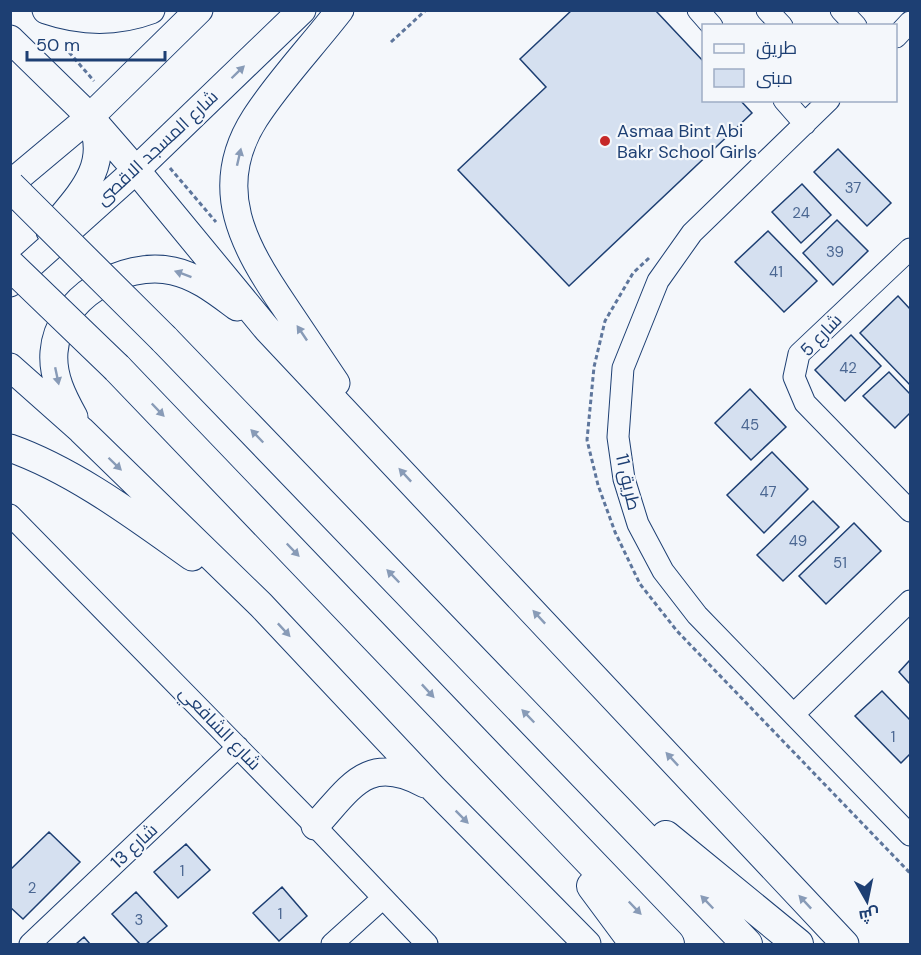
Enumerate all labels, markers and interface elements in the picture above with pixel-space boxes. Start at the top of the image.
scale bar [27,24,165,62]
legend [702,24,897,102]
text: 50 m [36,33,80,57]
text: طريق [756,36,797,60]
one-way arrow [230,65,245,79]
text: مبنى [756,66,793,90]
street label: شارع المسجد الاقصى [91,85,223,211]
place label: Asmaa Bint Abi Bakr School Girls [617,119,757,164]
marker: Asmaa Bint Abi Bakr School Girls [598,134,612,148]
one-way arrow [234,147,244,166]
house number: 37 [845,178,861,198]
house number: 24 [792,203,810,223]
house number: 39 [826,242,844,262]
house number: 41 [769,262,783,282]
one-way arrow [174,269,192,279]
street label: شارع 5 [795,308,847,362]
one-way arrow [297,325,308,341]
house number: 42 [839,358,857,378]
one-way arrow [52,367,62,385]
one-way arrow [150,403,164,417]
house number: 45 [741,415,759,435]
one-way arrow [251,429,265,443]
street label: طريق 11 [610,451,646,513]
one-way arrow [108,456,122,470]
one-way arrow [399,468,413,482]
house number: 47 [759,482,777,502]
house number: 49 [789,531,807,551]
one-way arrow [286,543,300,558]
house number: 51 [833,553,847,573]
one-way arrow [386,569,400,583]
one-way arrow [532,610,546,625]
one-way arrow [277,622,290,637]
street label: شارع الشافعي [172,681,266,777]
one-way arrow [421,684,435,699]
one-way arrow [521,709,535,724]
house number: 1 [891,727,895,747]
one-way arrow [665,752,679,767]
one-way arrow [454,810,468,824]
street label: شارع 13 [105,818,163,874]
house number: 1 [180,861,184,881]
north arrow [837,871,897,931]
house number: 2 [28,878,36,898]
one-way arrow [700,895,714,910]
one-way arrow [799,895,813,909]
one-way arrow [628,901,642,916]
text: ش [857,903,881,927]
house number: 1 [278,904,282,924]
house number: 3 [135,910,143,930]

